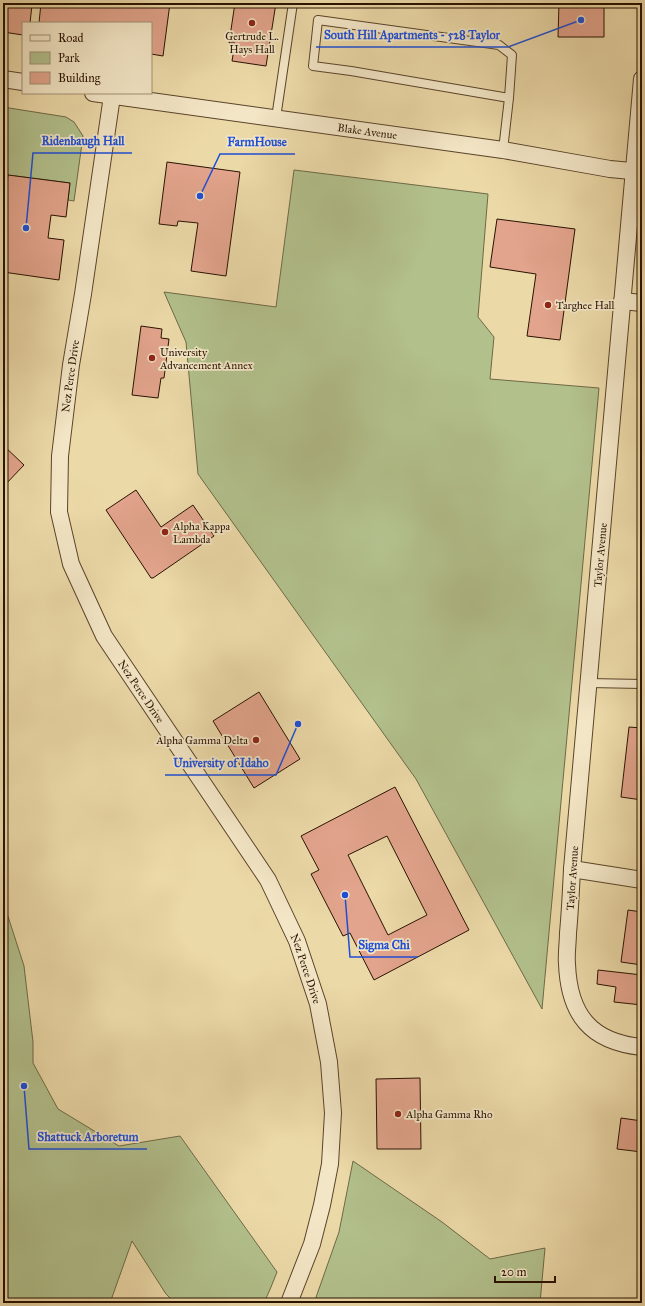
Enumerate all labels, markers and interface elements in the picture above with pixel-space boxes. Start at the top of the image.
marker: Gertrude L. Hays Hall [247,18,257,28]
legend [22,22,152,94]
callout: South Hill Apartments - 528 Taylor [316,23,508,47]
text: South Hill Apartments - 528 Taylor [324,28,501,43]
place label: Gertrude L. Hays Hall [225,30,279,56]
text: Road [58,31,84,45]
text: Park [58,51,80,65]
text: Building [58,71,101,86]
street label: Blake Avenue [337,121,398,142]
callout: Ridenbaugh Hall [33,129,132,153]
callout: FarmHouse [220,130,295,154]
text: Ridenbaugh Hall [41,134,125,149]
text: FarmHouse [227,135,287,149]
place label: Targhee Hall [556,299,615,312]
marker: Targhee Hall [543,300,553,310]
street label: Nez Perce Drive [59,339,82,413]
place label: University Advancement Annex [159,346,253,372]
marker: University Advancement Annex [147,353,157,363]
place label: Alpha Kappa Lambda [172,520,230,546]
street label: Taylor Avenue [591,522,610,588]
marker: Alpha Kappa Lambda [160,527,170,537]
street label: Nez Perce Drive [115,658,167,726]
place label: Alpha Gamma Delta [155,734,248,747]
marker: Alpha Gamma Delta [251,735,261,745]
callout: University of Idaho [165,751,276,775]
text: University of Idaho [173,756,269,771]
street label: Taylor Avenue [564,845,581,911]
street label: Nez Perce Drive [287,932,324,1006]
callout: Sigma Chi [350,933,418,957]
text: Sigma Chi [358,938,411,953]
place label: Alpha Gamma Rho [405,1108,493,1121]
marker: Alpha Gamma Rho [393,1109,403,1119]
callout: Shattuck Arboretum [29,1125,147,1149]
text: Shattuck Arboretum [37,1130,140,1144]
scale bar [495,1258,555,1284]
text: 20 m [501,1265,527,1279]

